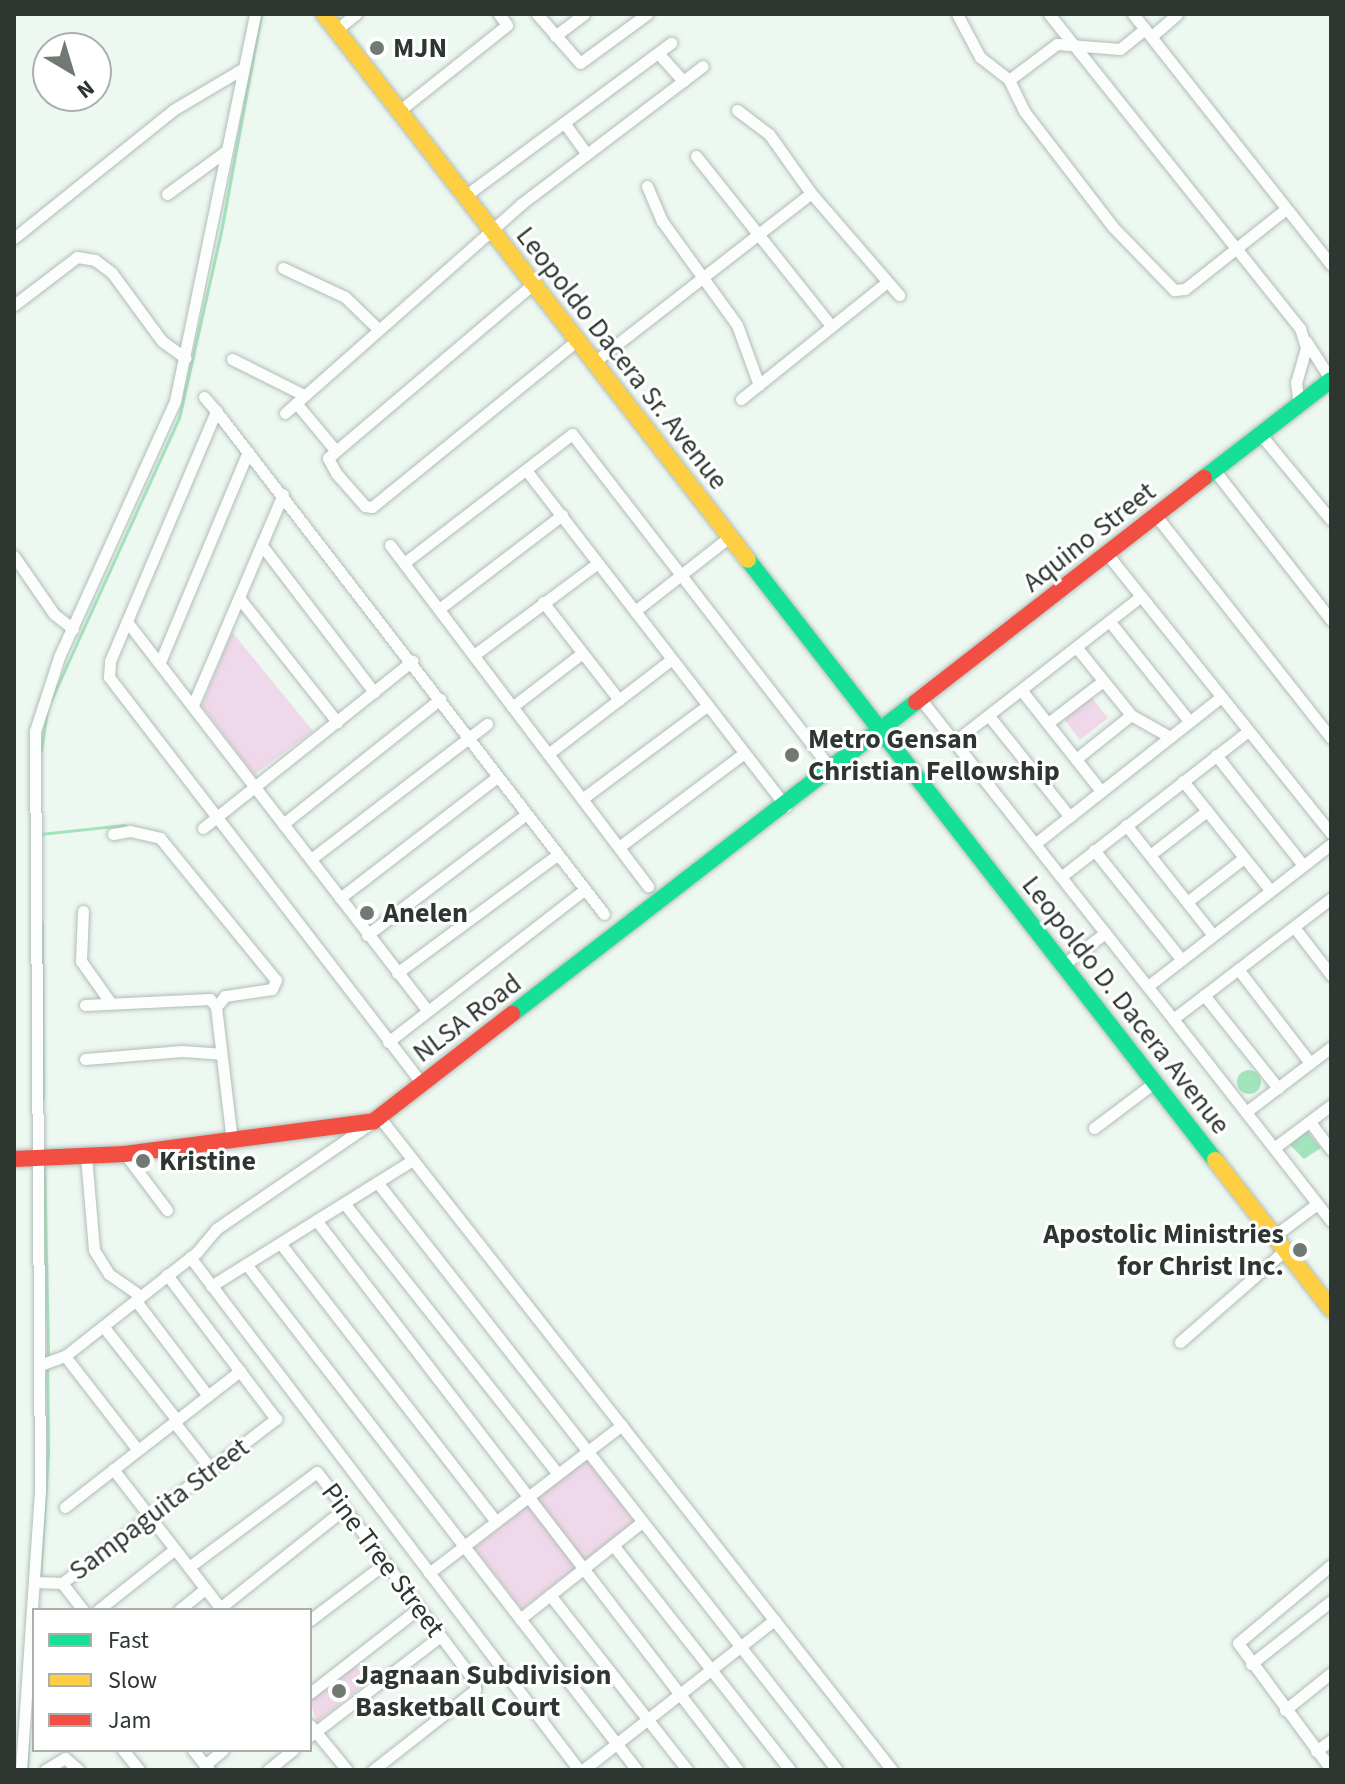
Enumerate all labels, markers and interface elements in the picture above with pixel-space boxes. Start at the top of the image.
place label: MJN [393,31,447,65]
north arrow [32,32,112,112]
marker: MJN [368,39,386,57]
text: N [70,72,101,106]
street label: Leopoldo Dacera Sr. Avenue [509,220,735,496]
street label: Aquino Street [1016,475,1162,599]
place label: Metro Gensan Christian Fellowship [808,722,1060,788]
marker: Metro Gensan Christian Fellowship [783,746,801,764]
street label: Leopoldo D. Dacera Avenue [1015,869,1237,1141]
place label: Anelen [383,896,468,930]
marker: Anelen [358,904,376,922]
street label: NLSA Road [406,966,528,1070]
place label: Kristine [159,1144,256,1178]
marker: Kristine [134,1152,152,1170]
place label: Apostolic Ministries for Christ Inc. [1043,1217,1284,1283]
marker: Apostolic Ministries for Christ Inc. [1291,1241,1309,1259]
street label: Sampaguita Street [62,1430,256,1588]
street label: Pine Tree Street [314,1476,452,1644]
legend [32,1608,312,1752]
text: Fast [108,1623,149,1658]
place label: Jagnaan Subdivision Basketball Court [355,1658,611,1724]
text: Slow [108,1663,157,1698]
marker: Jagnaan Subdivision Basketball Court [330,1682,348,1700]
text: Jam [108,1703,152,1738]

